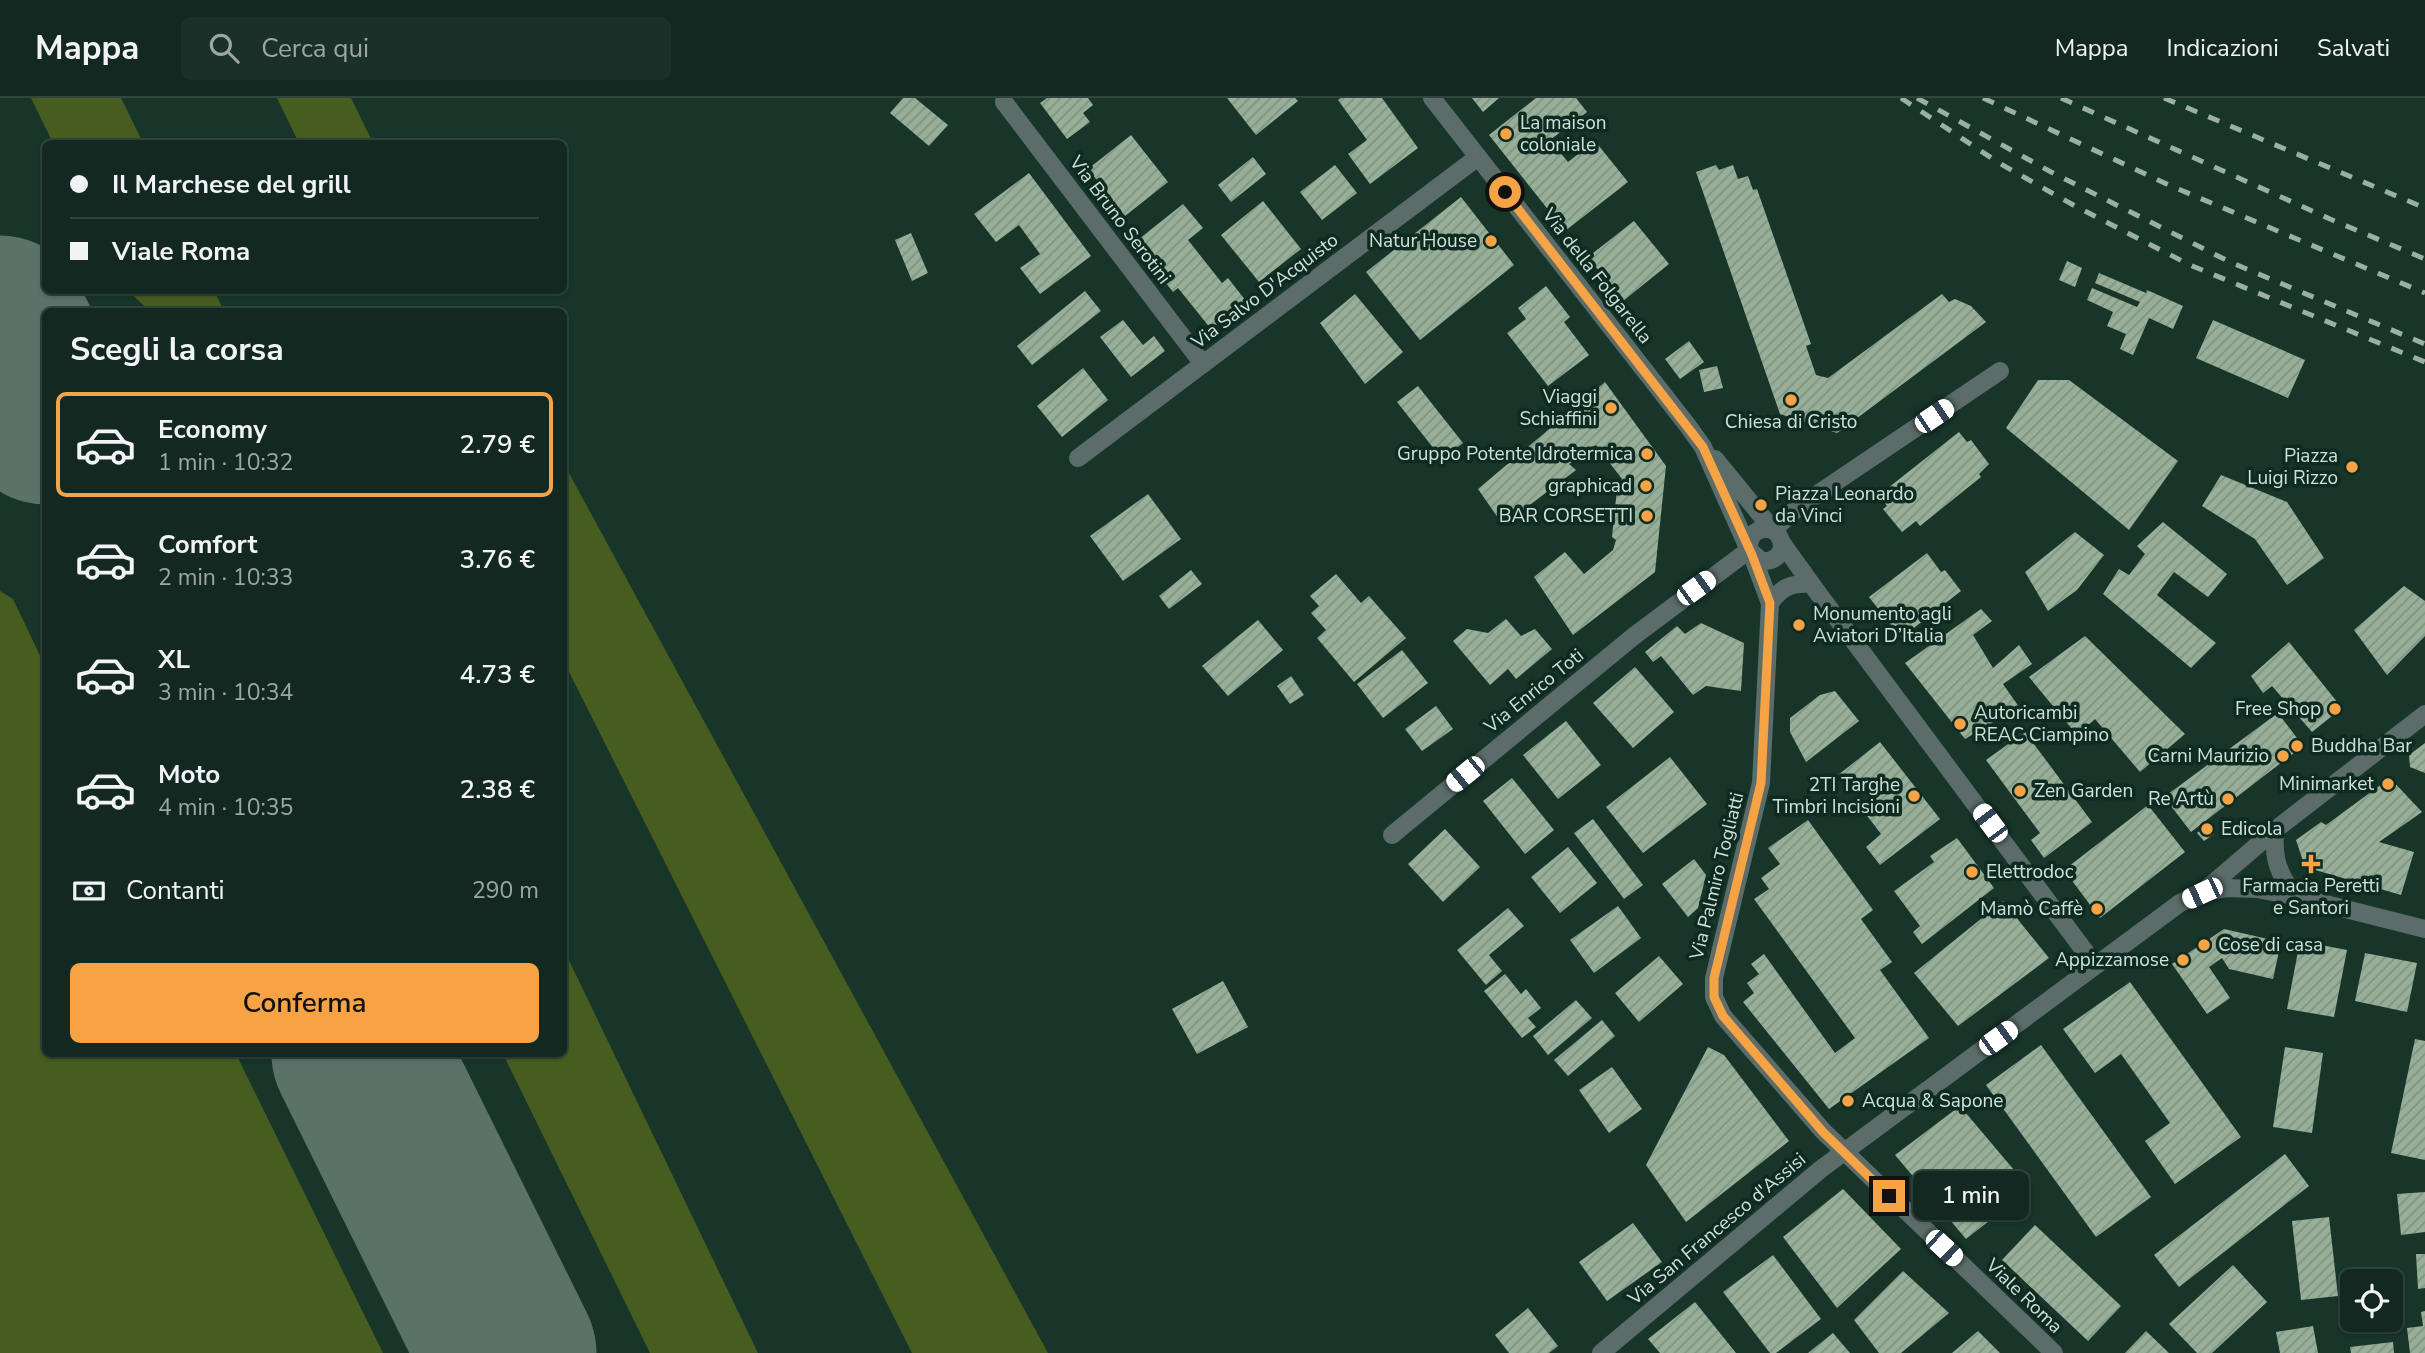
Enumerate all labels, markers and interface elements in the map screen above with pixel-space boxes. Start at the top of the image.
search box [181,17,671,80]
text: Mappa [35,26,139,71]
icon: search [205,29,243,67]
text: Cerca qui [261,31,369,66]
text: Mappa [2055,32,2129,64]
text: Indicazioni [2167,32,2279,64]
text: Salvati [2317,32,2390,64]
place label: La maison coloniale [1520,110,1607,158]
marker: La maison coloniale [1498,126,1514,142]
street label: Via Bruno Serotini [1063,150,1177,289]
text: Il Marchese del grill [112,167,351,202]
route start [1489,176,1521,208]
street label: Via della Folgarella [1535,202,1658,349]
street label: Via Salvo D'Acquisto [1185,227,1344,355]
place label: Natur House [1369,228,1477,254]
marker: Natur House [1483,233,1499,249]
text: Viale Roma [112,234,250,269]
text: Scegli la corsa [70,328,284,371]
place label: Viaggi Schiaffini [1519,384,1597,432]
marker: Chiesa di Cristo [1783,392,1799,408]
car [1911,396,1958,436]
marker: Viaggi Schiaffini [1603,400,1619,416]
place label: Chiesa di Cristo [1725,409,1857,435]
text: Economy [158,412,267,447]
icon: car [74,413,137,476]
text: 2.79 € [460,427,535,462]
place label: Gruppo Potente Idrotermica [1397,441,1633,467]
place label: Piazza Luigi Rizzo [2247,443,2338,491]
marker: Gruppo Potente Idrotermica [1639,446,1655,462]
text: 1 min · 10:32 [158,447,293,478]
marker: Piazza Luigi Rizzo [2344,459,2360,475]
place label: graphicad [1548,473,1632,499]
marker: graphicad [1638,478,1654,494]
place label: Piazza Leonardo da Vinci [1775,481,1914,529]
marker: Piazza Leonardo da Vinci [1753,497,1769,513]
place label: BAR CORSETTI [1499,503,1633,529]
marker: BAR CORSETTI [1639,508,1655,524]
text: Comfort [158,527,258,562]
icon: car [74,528,137,591]
text: 3.76 € [460,542,535,577]
text: 2 min · 10:33 [158,562,293,593]
car [1673,567,1720,609]
place label: Monumento agli Aviatori D’Italia [1813,601,1952,649]
marker: Monumento agli Aviatori D’Italia [1791,617,1807,633]
text: XL [158,642,190,677]
icon: car [74,643,137,706]
street label: Via Enrico Toti [1478,643,1589,740]
text: 4.73 € [460,657,535,692]
text: 3 min · 10:34 [158,677,293,708]
place label: Free Shop [2235,696,2321,722]
place label: Autoricambi REAC Ciampino [1974,700,2109,748]
marker: Free Shop [2327,701,2343,717]
marker: Autoricambi REAC Ciampino [1952,716,1968,732]
place label: Buddha Bar [2311,733,2412,759]
marker: Buddha Bar [2289,738,2305,754]
place label: Carni Maurizio [2148,743,2269,769]
marker: Carni Maurizio [2275,748,2291,764]
car [1443,753,1488,795]
text: Moto [158,757,220,792]
icon: car [74,758,137,821]
place label: Minimarket [2279,771,2374,797]
text: 2.38 € [460,772,535,807]
place label: 2TI Targhe Timbri Incisioni [1773,772,1900,820]
marker: Minimarket [2380,776,2396,792]
place label: Zen Garden [2034,778,2133,804]
marker: Zen Garden [2012,783,2028,799]
place label: Re Artù [2148,786,2214,812]
marker: 2TI Targhe Timbri Incisioni [1906,788,1922,804]
street label: Via Palmiro Togliatti [1683,790,1750,963]
marker: Re Artù [2220,791,2236,807]
text: 4 min · 10:35 [158,792,293,823]
car [1969,800,2012,846]
place label: Edicola [2221,816,2282,842]
marker: Edicola [2199,821,2215,837]
marker: Farmacia Peretti e Santori [2303,856,2319,872]
place label: Elettrodoc [1986,859,2074,885]
marker: Elettrodoc [1964,864,1980,880]
icon: cash [70,872,108,910]
text: Contanti [126,873,225,908]
place label: Farmacia Peretti e Santori [2242,873,2380,921]
text: 290 m [472,875,539,906]
car [2179,875,2226,911]
place label: Mamò Caffè [1980,896,2083,922]
marker: Mamò Caffè [2089,901,2105,917]
place label: Cose di casa [2218,932,2323,958]
marker: Cose di casa [2196,937,2212,953]
place label: Appizzamose [2055,947,2169,973]
marker: Appizzamose [2175,952,2191,968]
button: Conferma [70,963,539,1043]
car [1975,1017,2022,1059]
place label: Acqua & Sapone [1862,1088,2003,1114]
marker: Acqua & Sapone [1840,1093,1856,1109]
street label: Via San Francesco d'Assisi [1622,1147,1811,1312]
callout: 1 min [1913,1172,2029,1220]
route end [1873,1180,1905,1212]
text: 1 min [1942,1180,2000,1211]
car [1922,1226,1967,1270]
street label: Viale Roma [1979,1252,2068,1339]
map controls [2340,1269,2403,1332]
button: locate [2340,1269,2403,1332]

